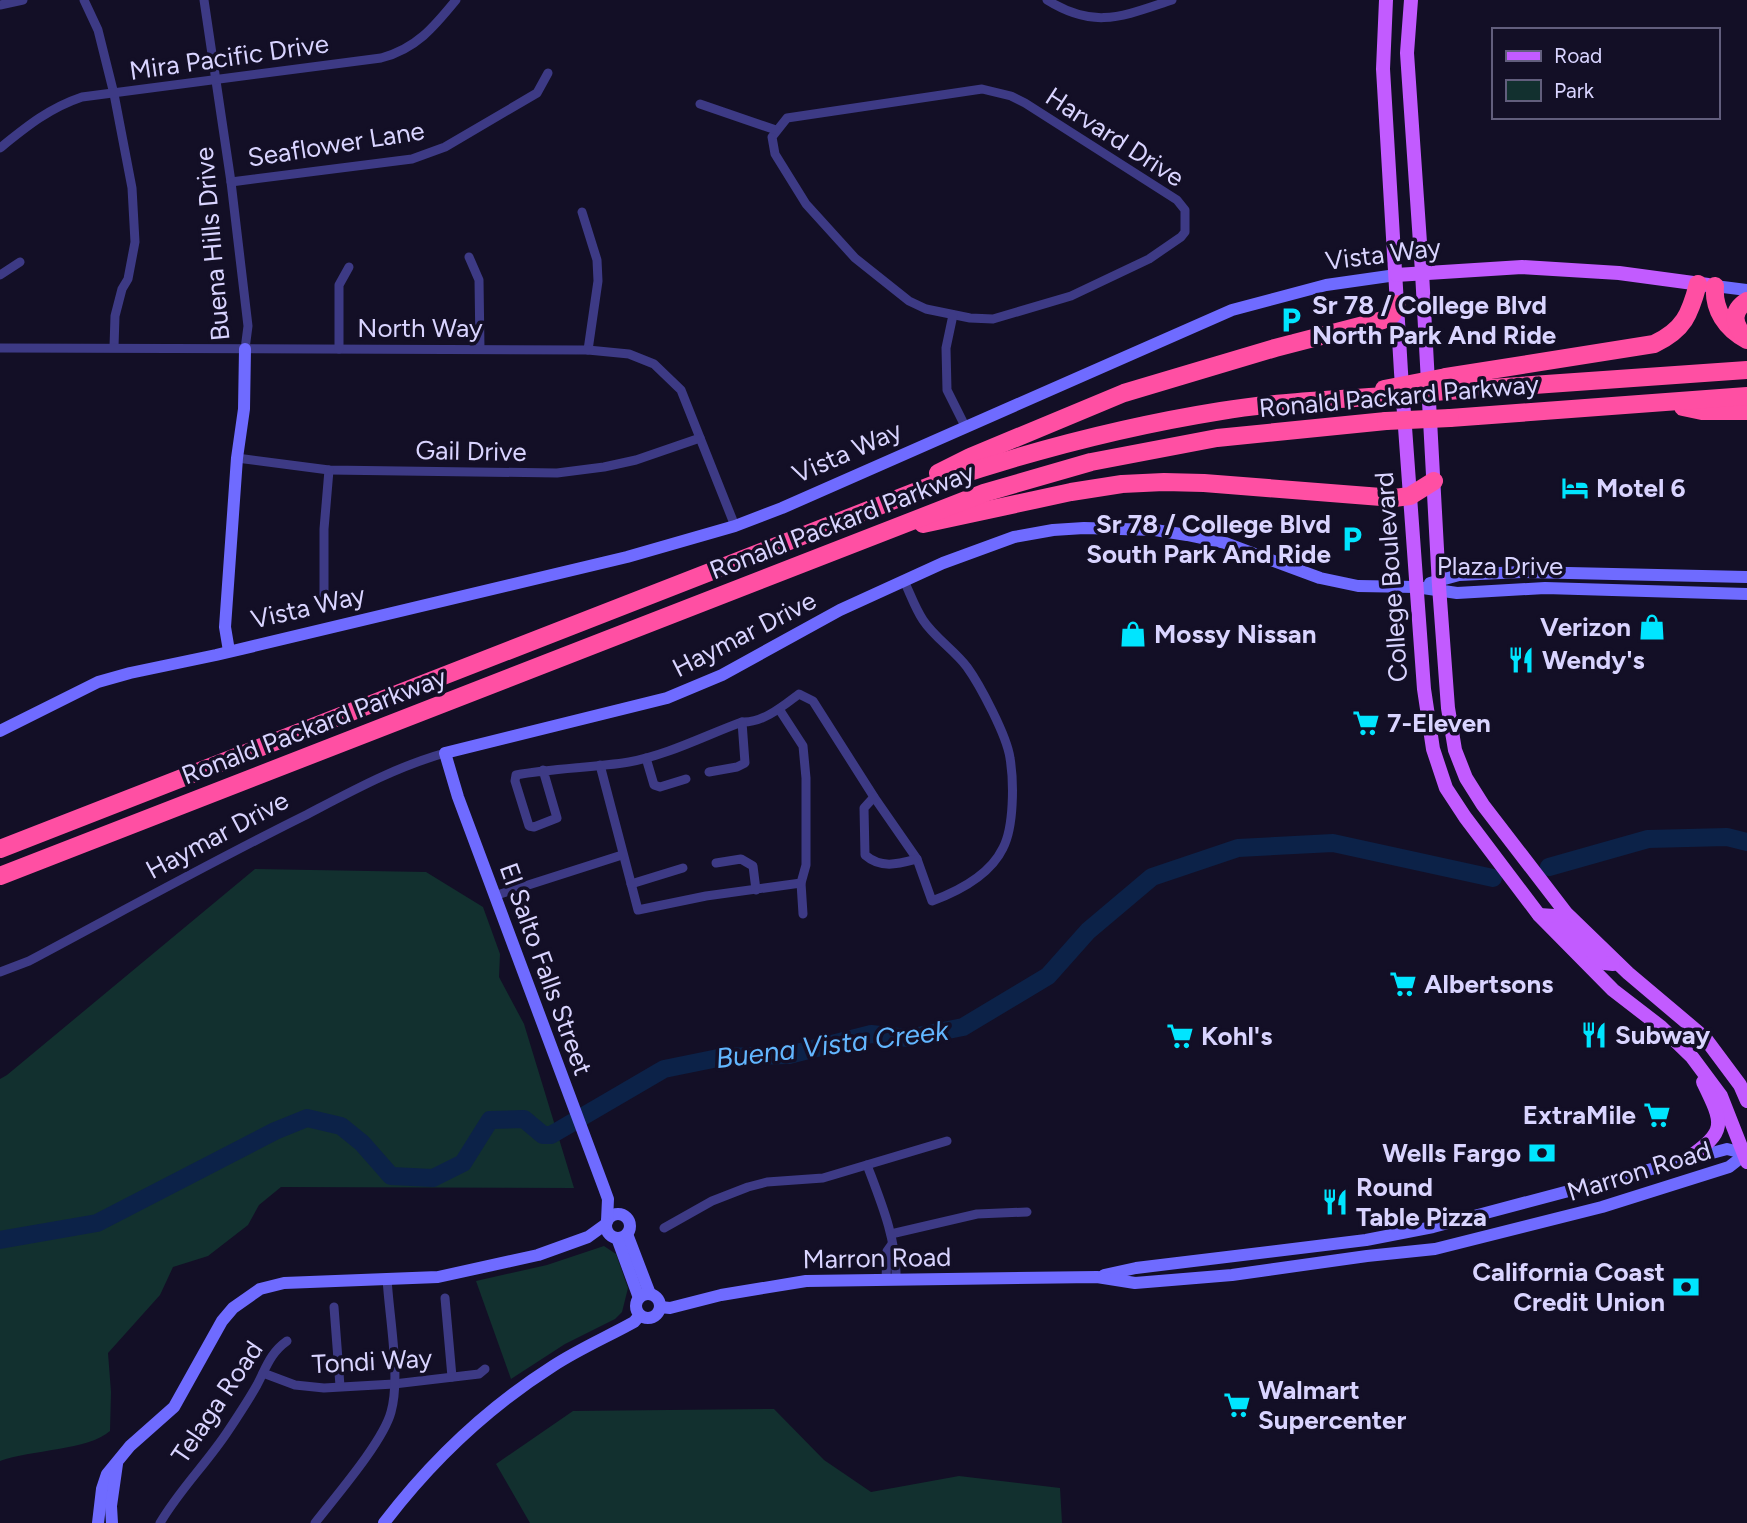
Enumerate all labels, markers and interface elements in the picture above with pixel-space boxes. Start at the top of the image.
street label: Mira Pacific Drive [127,27,331,87]
legend [1492,28,1719,119]
text: Road [1554,43,1602,68]
text: Park [1554,78,1595,103]
street label: Harvard Drive [1040,80,1190,194]
street label: Seaflower Lane [245,114,427,174]
street label: Buena Hills Drive [188,146,236,342]
street label: Vista Way [1323,231,1443,277]
place label: Sr 78 / College Blvd North Park And Ride [1312,289,1556,351]
parking icon: Sr 78 / College Blvd North Park And Ride [1276,305,1306,335]
street label: North Way [357,312,483,344]
street label: Ronald Packard Parkway [1258,368,1541,424]
street label: Vista Way [787,414,907,490]
street label: Gail Drive [415,434,527,468]
street label: Ronald Packard Parkway [705,456,979,586]
street label: College Boulevard [1368,471,1414,683]
place label: Motel 6 [1596,472,1686,504]
hotel icon: Motel 6 [1560,473,1590,503]
place label: Sr 78 / College Blvd South Park And Ride [1086,508,1331,570]
parking icon: Sr 78 / College Blvd South Park And Ride [1337,524,1367,554]
street label: Plaza Drive [1437,550,1563,582]
street label: Vista Way [248,578,369,636]
street label: Haymar Drive [667,584,821,684]
place label: Verizon [1540,611,1631,643]
shop icon: Verizon [1637,612,1667,642]
place label: Mossy Nissan [1154,618,1317,650]
shop icon: Mossy Nissan [1118,619,1148,649]
place label: Wendy's [1542,644,1645,676]
restaurant icon: Wendy's [1506,645,1536,675]
street label: Ronald Packard Parkway [177,661,451,791]
place label: 7-Eleven [1387,707,1491,739]
supermarket icon: 7-Eleven [1351,708,1381,738]
street label: Haymar Drive [140,784,294,886]
street label: El Salto Falls Street [493,858,599,1080]
place label: Albertsons [1424,968,1553,1000]
supermarket icon: Albertsons [1388,969,1418,999]
water label: Buena Vista Creek [714,1013,952,1075]
place label: Subway [1615,1019,1710,1051]
place label: Kohl's [1201,1020,1272,1052]
restaurant icon: Subway [1579,1020,1609,1050]
supermarket icon: Kohl's [1165,1021,1195,1051]
place label: ExtraMile [1523,1099,1636,1131]
supermarket icon: ExtraMile [1642,1100,1672,1130]
street label: Marron Road [1563,1134,1715,1208]
place label: Wells Fargo [1382,1137,1521,1169]
bank icon: Wells Fargo [1527,1138,1557,1168]
place label: Round Table Pizza [1356,1171,1487,1233]
restaurant icon: Round Table Pizza [1320,1187,1350,1217]
street label: Marron Road [802,1241,952,1275]
place label: California Coast Credit Union [1472,1256,1665,1318]
bank icon: California Coast Credit Union [1671,1272,1701,1302]
street label: Telaga Road [164,1335,270,1469]
street label: Tondi Way [311,1342,433,1380]
place label: Walmart Supercenter [1258,1374,1406,1436]
supermarket icon: Walmart Supercenter [1222,1390,1252,1420]

